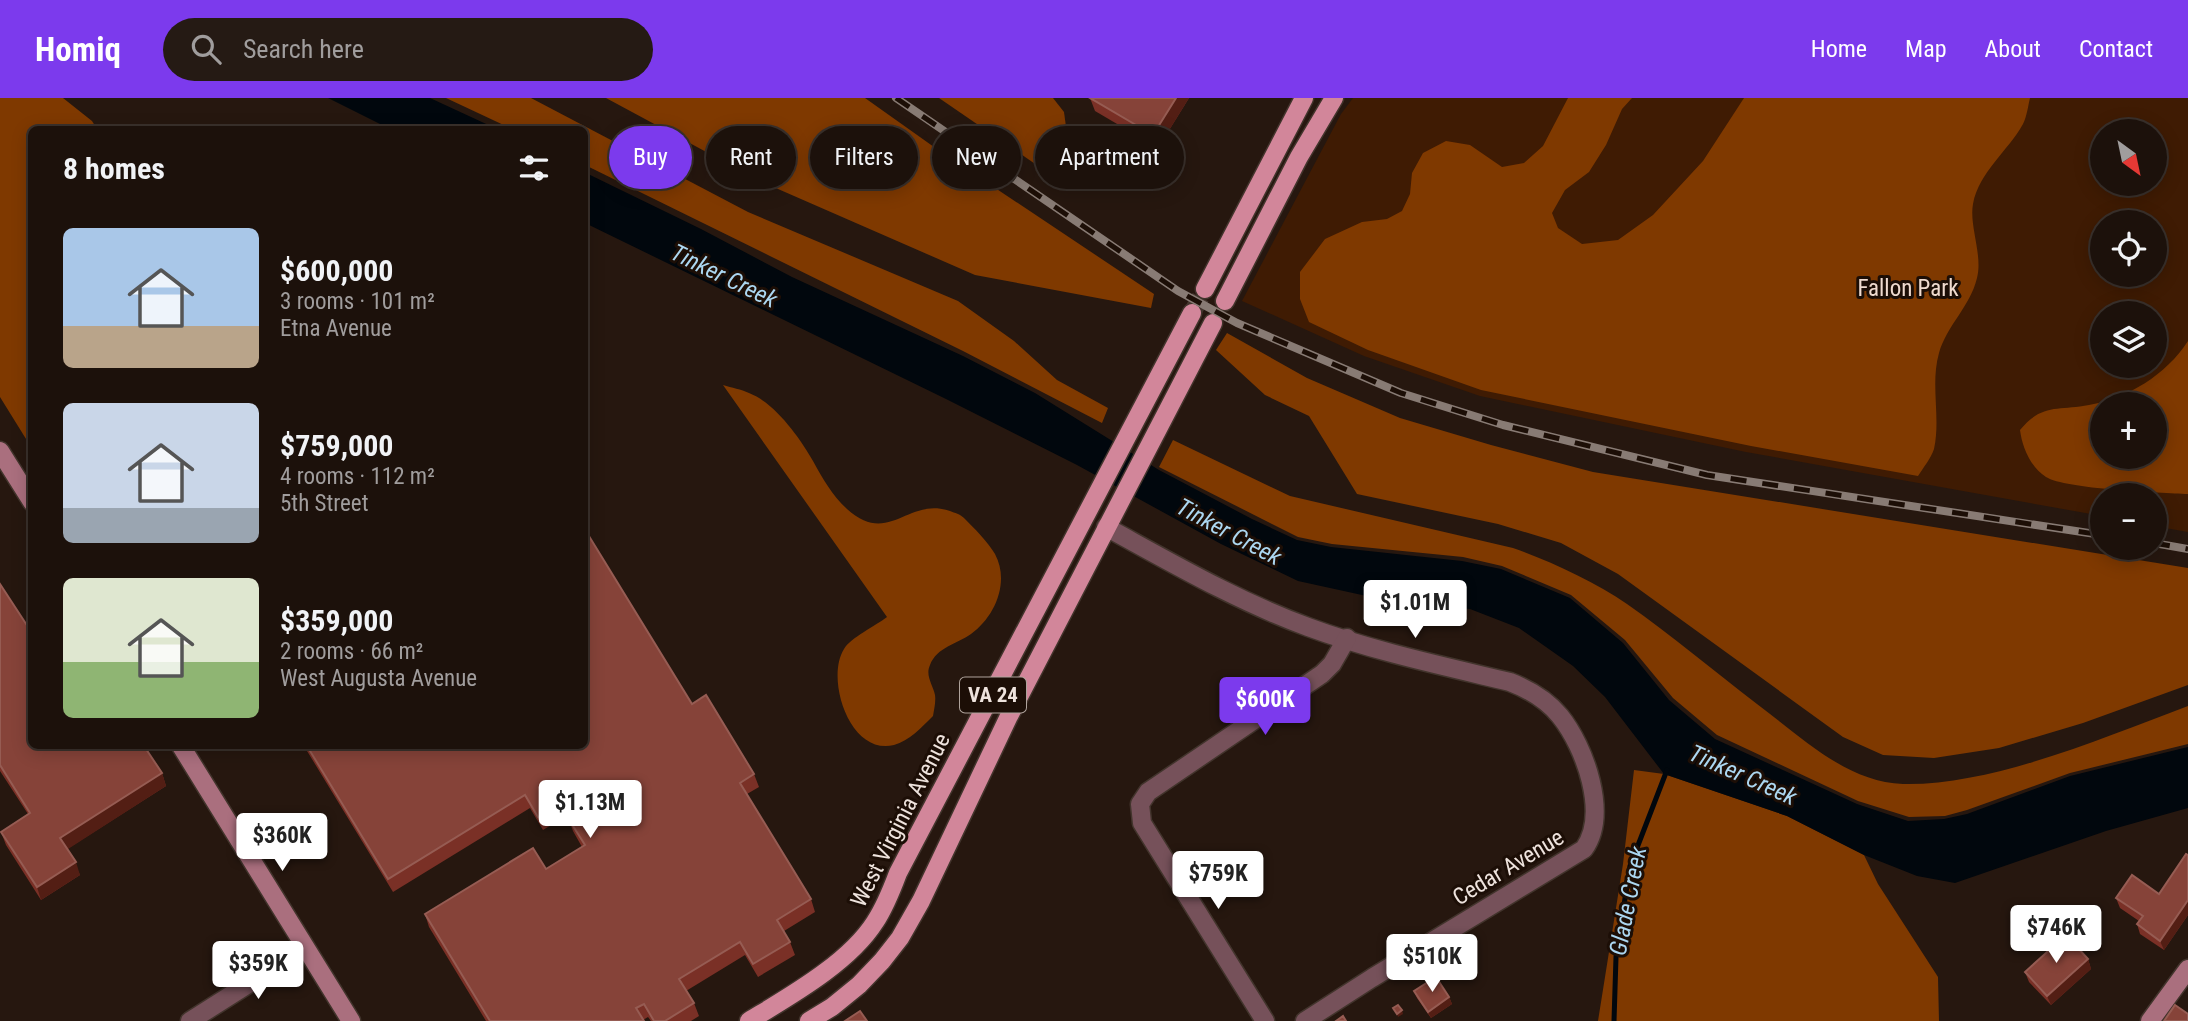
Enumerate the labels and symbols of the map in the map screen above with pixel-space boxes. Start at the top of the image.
north arrow [2090,119,2166,196]
water label: Tinker Creek [666,238,782,314]
park label: Fallon Park [1857,275,1959,302]
water label: Tinker Creek [1172,493,1287,572]
pin: $1.01M [1358,580,1472,640]
road number: VA 24 [960,678,1026,712]
pin: $600K [1216,678,1314,737]
street label: West Virginia Avenue [845,729,956,911]
water label: Tinker Creek [1685,739,1802,811]
pin: $1.13M [533,780,647,840]
pin: $360K [233,814,331,873]
street label: Cedar Avenue [1448,824,1569,911]
water label: Glade Creek [1604,844,1652,958]
pin: $759K [1169,852,1267,911]
pin: $746K [2007,906,2105,965]
pin: $510K [1383,934,1481,994]
pin: $359K [209,942,307,1001]

